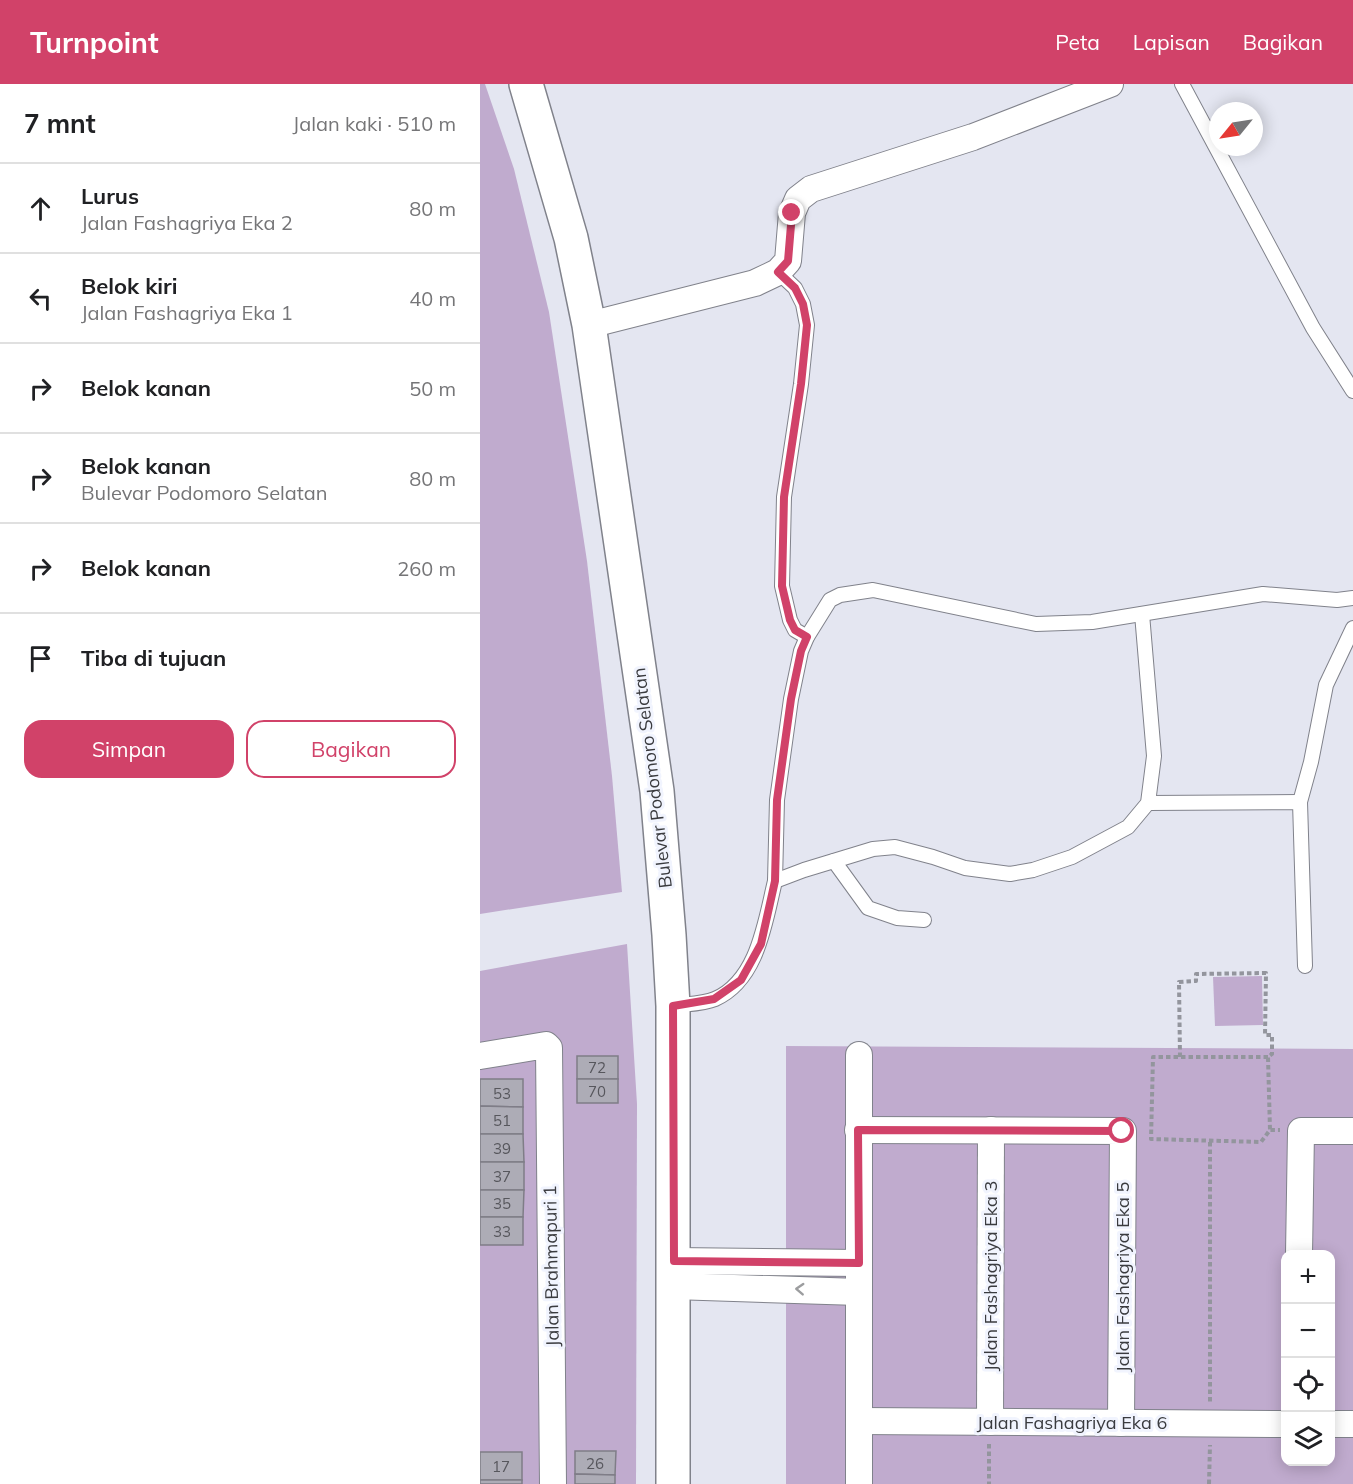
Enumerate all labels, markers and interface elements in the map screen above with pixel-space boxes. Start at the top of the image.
text: Turnpoint [30,25,159,60]
text: Peta [1055,29,1100,55]
text: Lapisan [1133,29,1210,55]
text: Bagikan [1243,29,1323,55]
north arrow [1209,102,1263,156]
text: 7 mnt [24,107,96,140]
text: Jalan kaki · 510 m [293,111,456,136]
text: Lurus [81,182,139,210]
icon: ahead [24,192,57,225]
text: 80 m [409,196,456,221]
route end [778,199,804,225]
text: Jalan Fashagriya Eka 2 [81,210,293,235]
text: Belok kiri [81,272,177,300]
icon: left [24,282,57,315]
text: 40 m [409,286,456,311]
text: Jalan Fashagriya Eka 1 [81,300,293,325]
icon: right [24,372,57,405]
text: Belok kanan [81,374,211,402]
text: 50 m [409,376,456,401]
text: Belok kanan [81,452,211,480]
icon: right [24,462,57,495]
text: 80 m [409,466,456,491]
text: Bulevar Podomoro Selatan [81,480,328,505]
icon: right [24,552,57,585]
text: Belok kanan [81,554,211,582]
text: 260 m [397,556,456,581]
icon: arrive [24,642,57,675]
text: Tiba di tujuan [81,644,226,672]
street label: Bulevar Podomoro Selatan [627,666,677,890]
button: Simpan [24,720,234,778]
button: Bagikan [246,720,456,778]
house number: 72 [588,1058,606,1077]
house number: 70 [588,1082,606,1101]
house number: 53 [493,1084,511,1103]
house number: 51 [493,1111,511,1130]
route start [1108,1117,1134,1143]
house number: 39 [493,1139,511,1158]
house number: 37 [493,1167,511,1186]
street label: Jalan Fashagriya Eka 3 [979,1181,1002,1371]
street label: Jalan Fashagriya Eka 5 [1111,1182,1134,1372]
street label: Jalan Brahmapuri 1 [538,1185,564,1347]
house number: 35 [493,1194,511,1213]
house number: 33 [493,1222,511,1241]
map controls [1281,1250,1335,1466]
button: + [1281,1250,1335,1304]
one-way arrow [796,1283,805,1296]
button: − [1281,1304,1335,1358]
button: locate [1281,1358,1335,1412]
street label: Jalan Fashagriya Eka 6 [977,1411,1167,1434]
button: layers [1281,1412,1335,1466]
house number: 26 [586,1454,604,1473]
house number: 17 [492,1457,510,1476]

